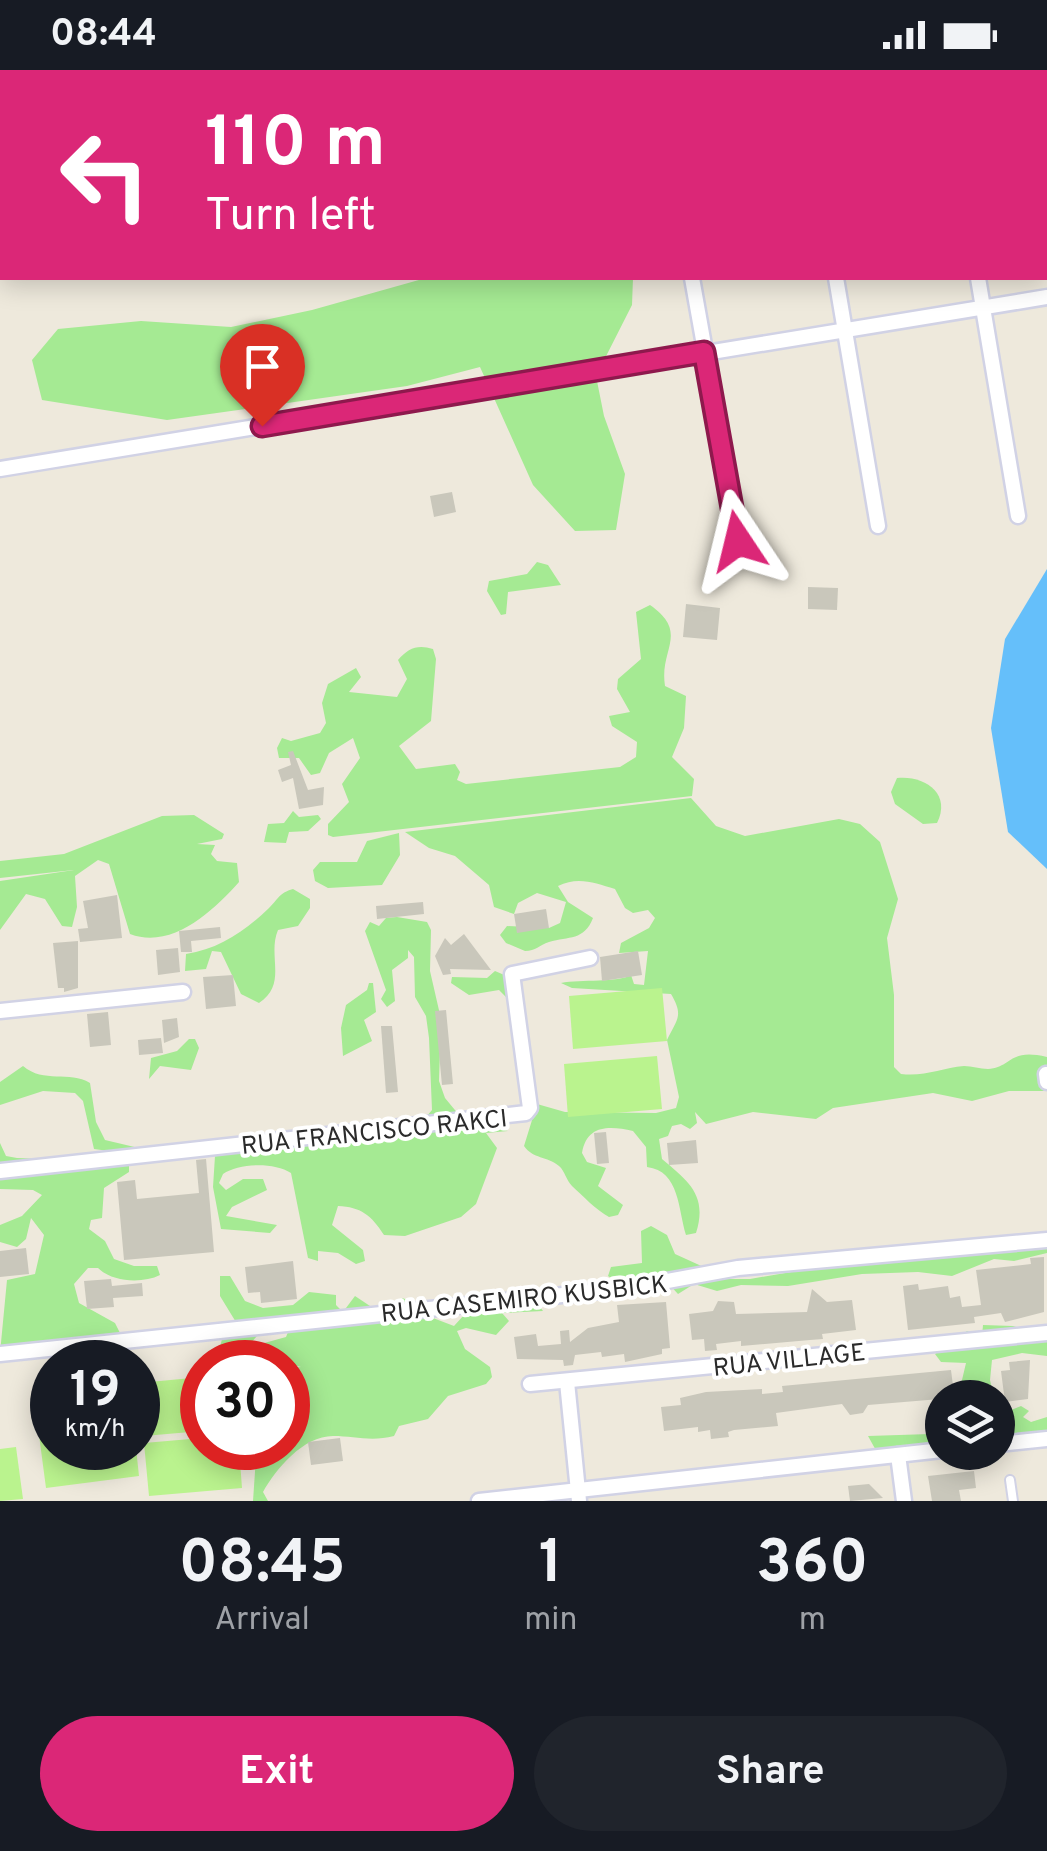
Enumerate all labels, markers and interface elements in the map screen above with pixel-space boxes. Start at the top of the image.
text: 08:44 [50,11,157,60]
text: 110 m [205,102,386,191]
icon: left [40,110,170,240]
text: Turn left [205,189,376,246]
pin [220,324,305,427]
icon: arrive [235,339,290,394]
position arrow [686,489,790,593]
street label: RUA FRANCISCO RAKCI [240,1104,509,1164]
street label: RUA CASEMIRO KUSBICK [379,1270,669,1332]
street label: RUA VILLAGE [711,1338,867,1386]
speed limit sign: 30 [180,1340,310,1470]
text: 19 [70,1361,120,1424]
map controls [925,1380,1015,1470]
button: layers [925,1380,1015,1470]
text: km/h [65,1414,125,1446]
text: 08:45 [179,1528,346,1604]
text: 1 [539,1528,563,1604]
text: 360 [756,1528,868,1604]
text: Arrival [214,1601,310,1641]
text: min [524,1601,577,1641]
text: m [799,1601,826,1641]
button: Exit [40,1716,514,1831]
button: Share [534,1716,1007,1831]

